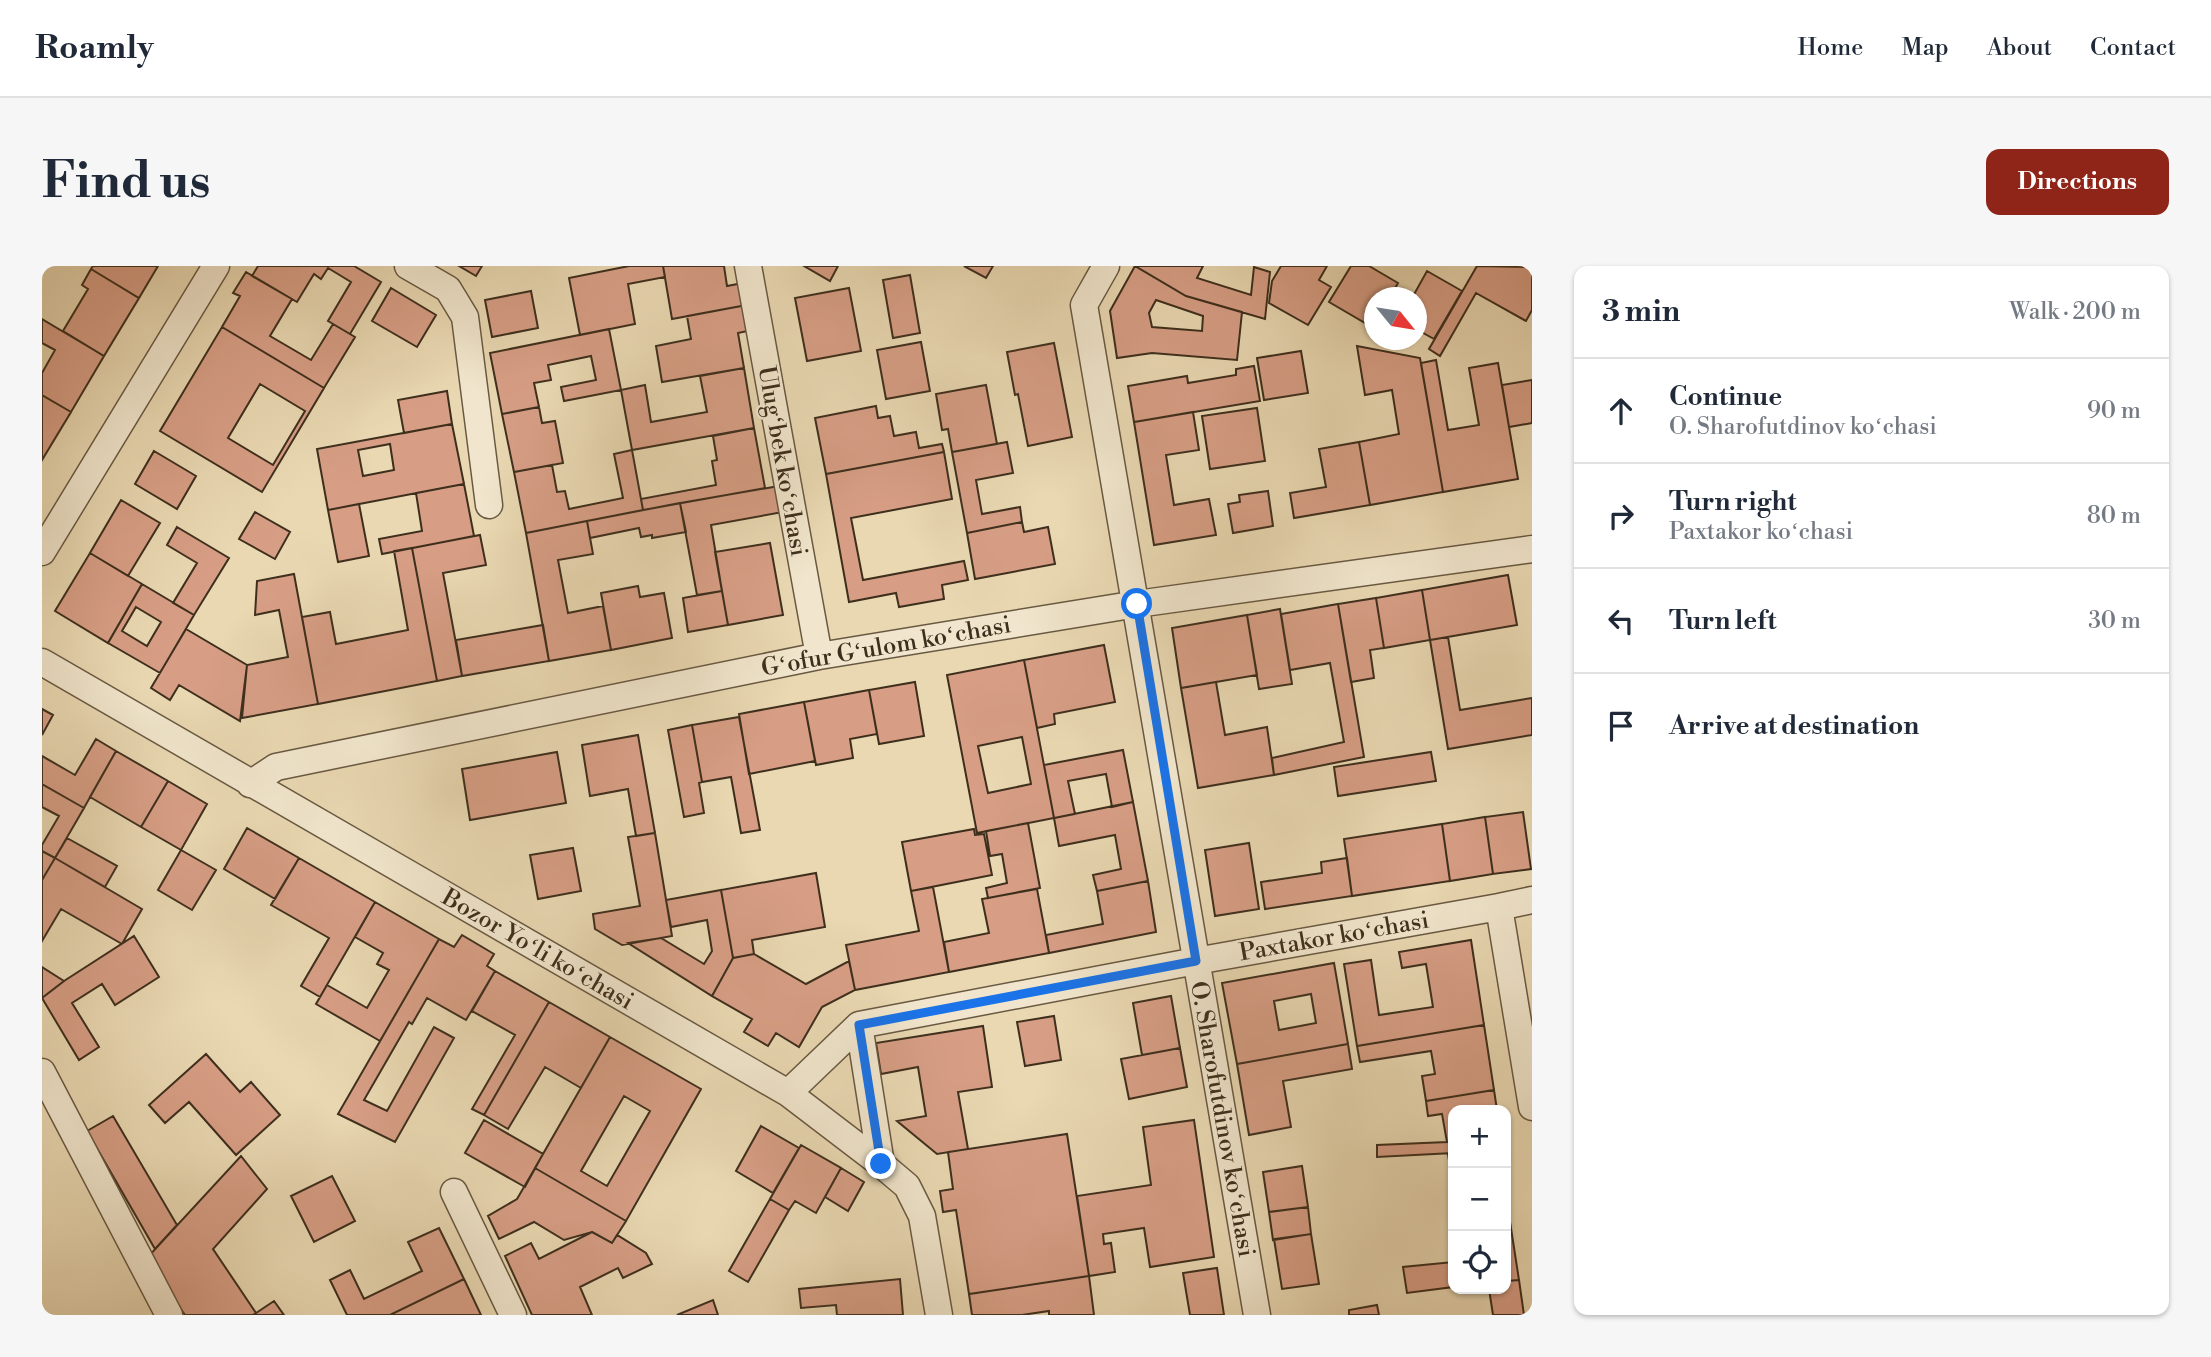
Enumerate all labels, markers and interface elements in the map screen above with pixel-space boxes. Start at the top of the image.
text: Roamly [35,28,154,69]
text: Home [1798,33,1863,63]
text: Map [1901,33,1949,63]
text: About [1987,33,2052,63]
text: Contact [2090,33,2176,63]
button: Directions [1986,149,2169,215]
text: Find us [42,152,211,213]
north arrow [1364,287,1427,350]
text: 3 min [1602,293,1680,331]
text: Walk · 200 m [2009,298,2141,326]
street label: Ulugʻbek koʻchasi [751,364,814,559]
text: Continue [1669,381,1782,413]
icon: ahead [1602,392,1640,430]
text: 90 m [2087,397,2141,425]
text: O. Sharofutdinov koʻchasi [1669,413,1937,441]
text: Turn right [1669,486,1797,518]
icon: right [1602,497,1640,535]
text: 80 m [2087,502,2141,530]
text: Paxtakor koʻchasi [1669,518,1853,546]
route start [1121,588,1152,619]
icon: left [1602,602,1640,640]
text: Turn left [1669,605,1777,637]
text: 30 m [2088,607,2141,635]
street label: Gʻofur Gʻulom koʻchasi [759,610,1013,684]
icon: arrive [1602,707,1640,745]
text: Arrive at destination [1669,710,1919,742]
street label: Bozor Yoʻli koʻchasi [435,882,639,1017]
street label: Paxtakor koʻchasi [1237,906,1431,968]
street label: O. Sharofutdinov koʻchasi [1183,979,1261,1259]
map controls [1448,1105,1511,1294]
button: + [1448,1105,1511,1168]
route end [865,1148,896,1179]
button: − [1448,1168,1511,1231]
button: locate [1448,1231,1511,1294]

